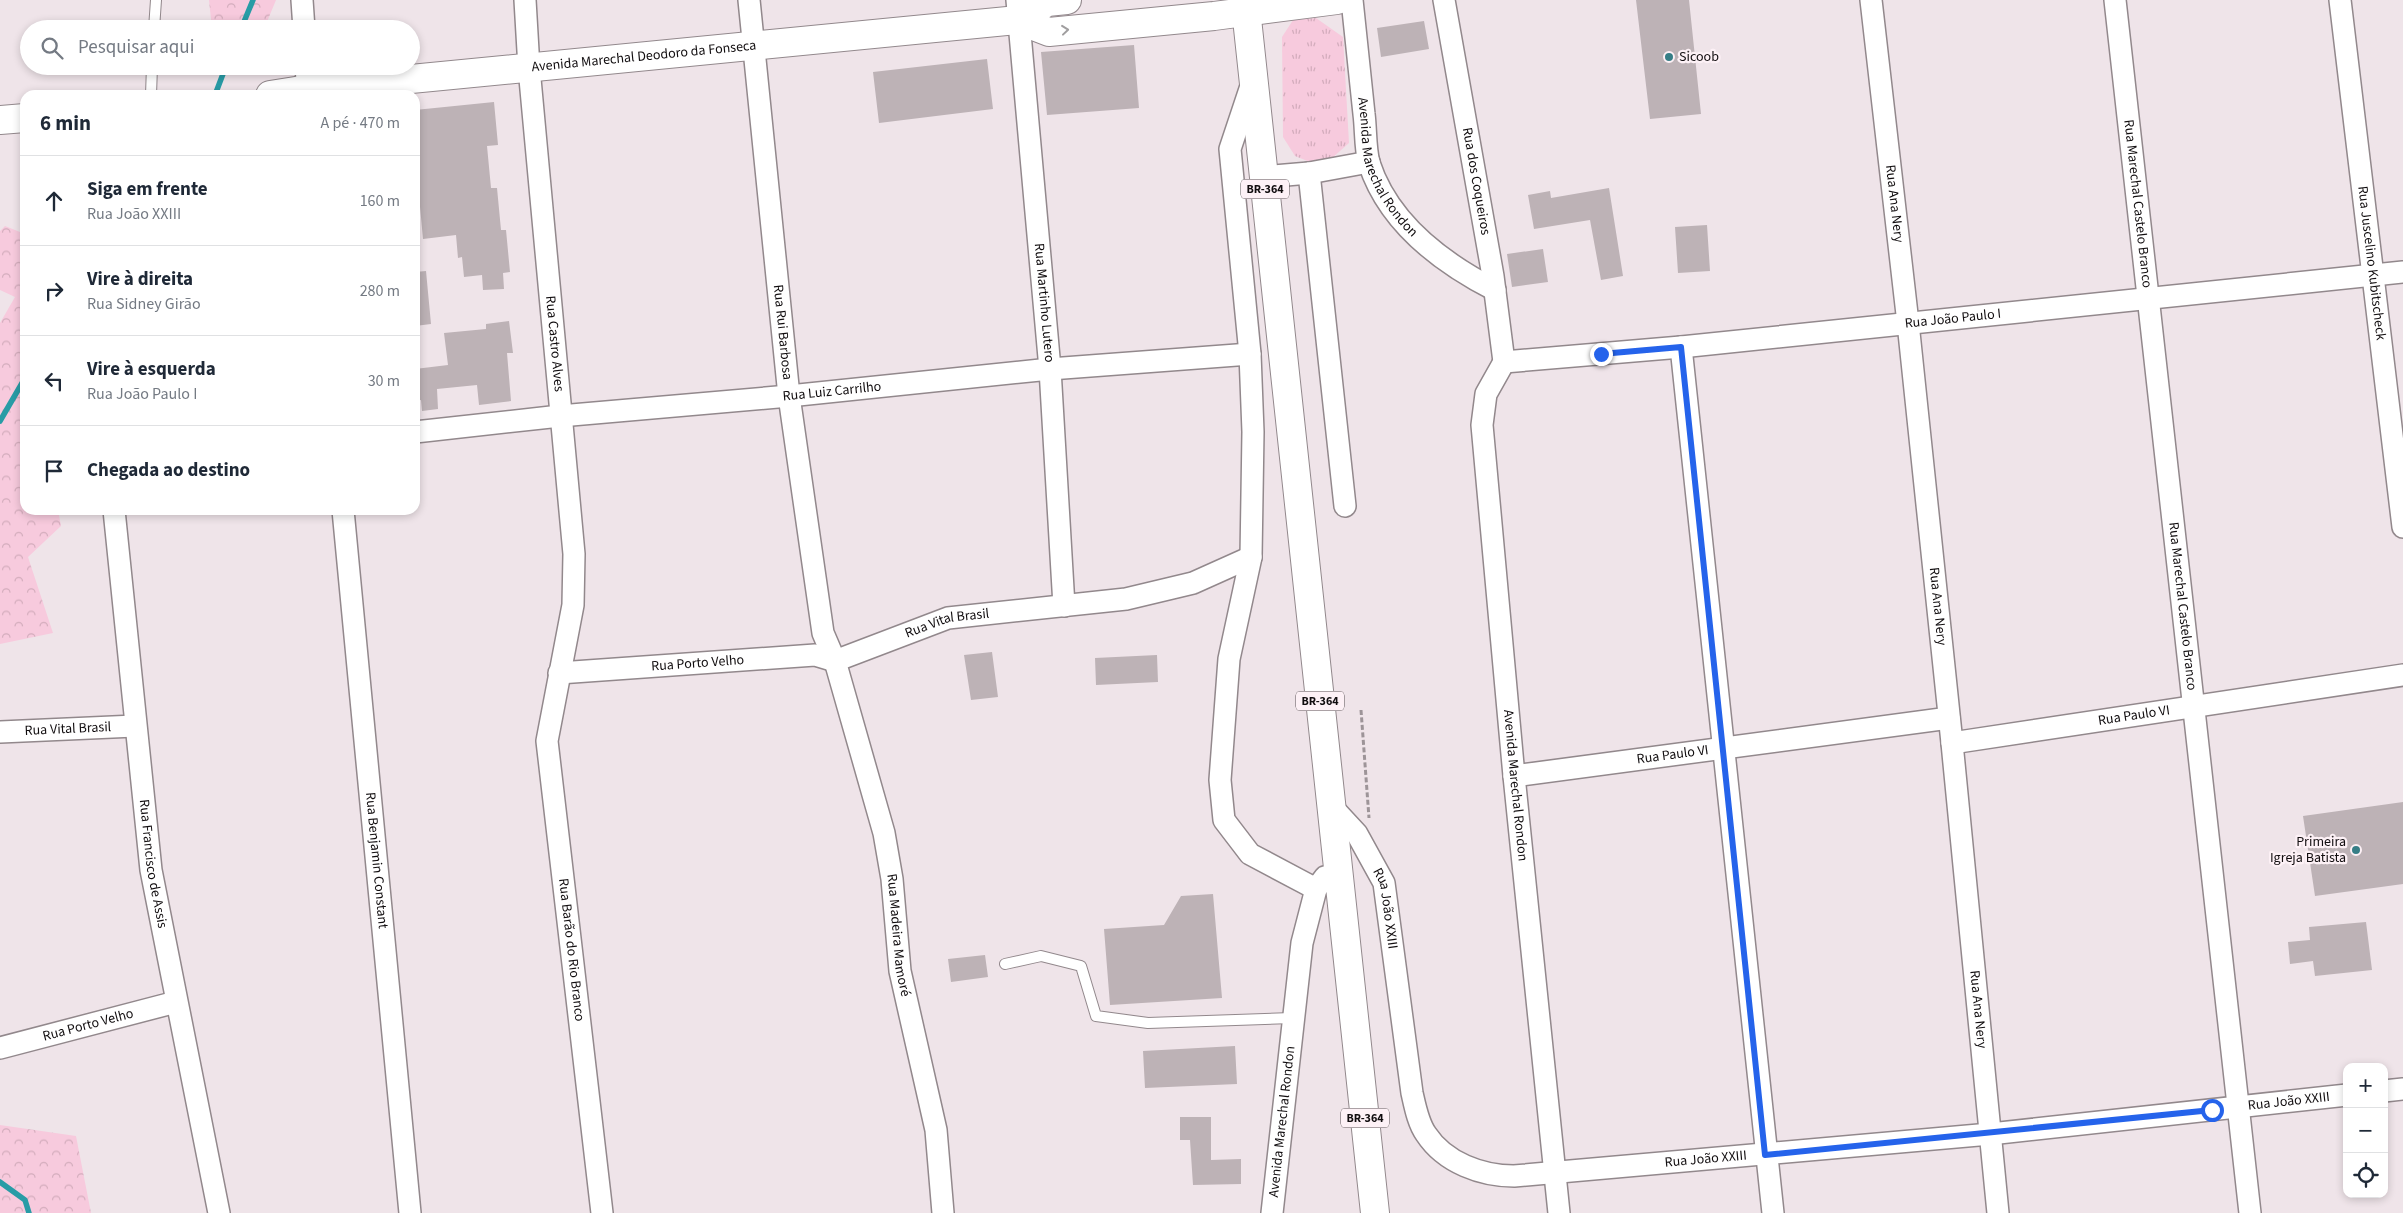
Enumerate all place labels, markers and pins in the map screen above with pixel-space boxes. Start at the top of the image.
place label: Sicoob [1679,47,1719,67]
marker: Sicoob [1663,51,1675,63]
place label: Primeira Igreja Batista [2270,832,2346,868]
marker: Primeira Igreja Batista [2350,844,2362,856]

